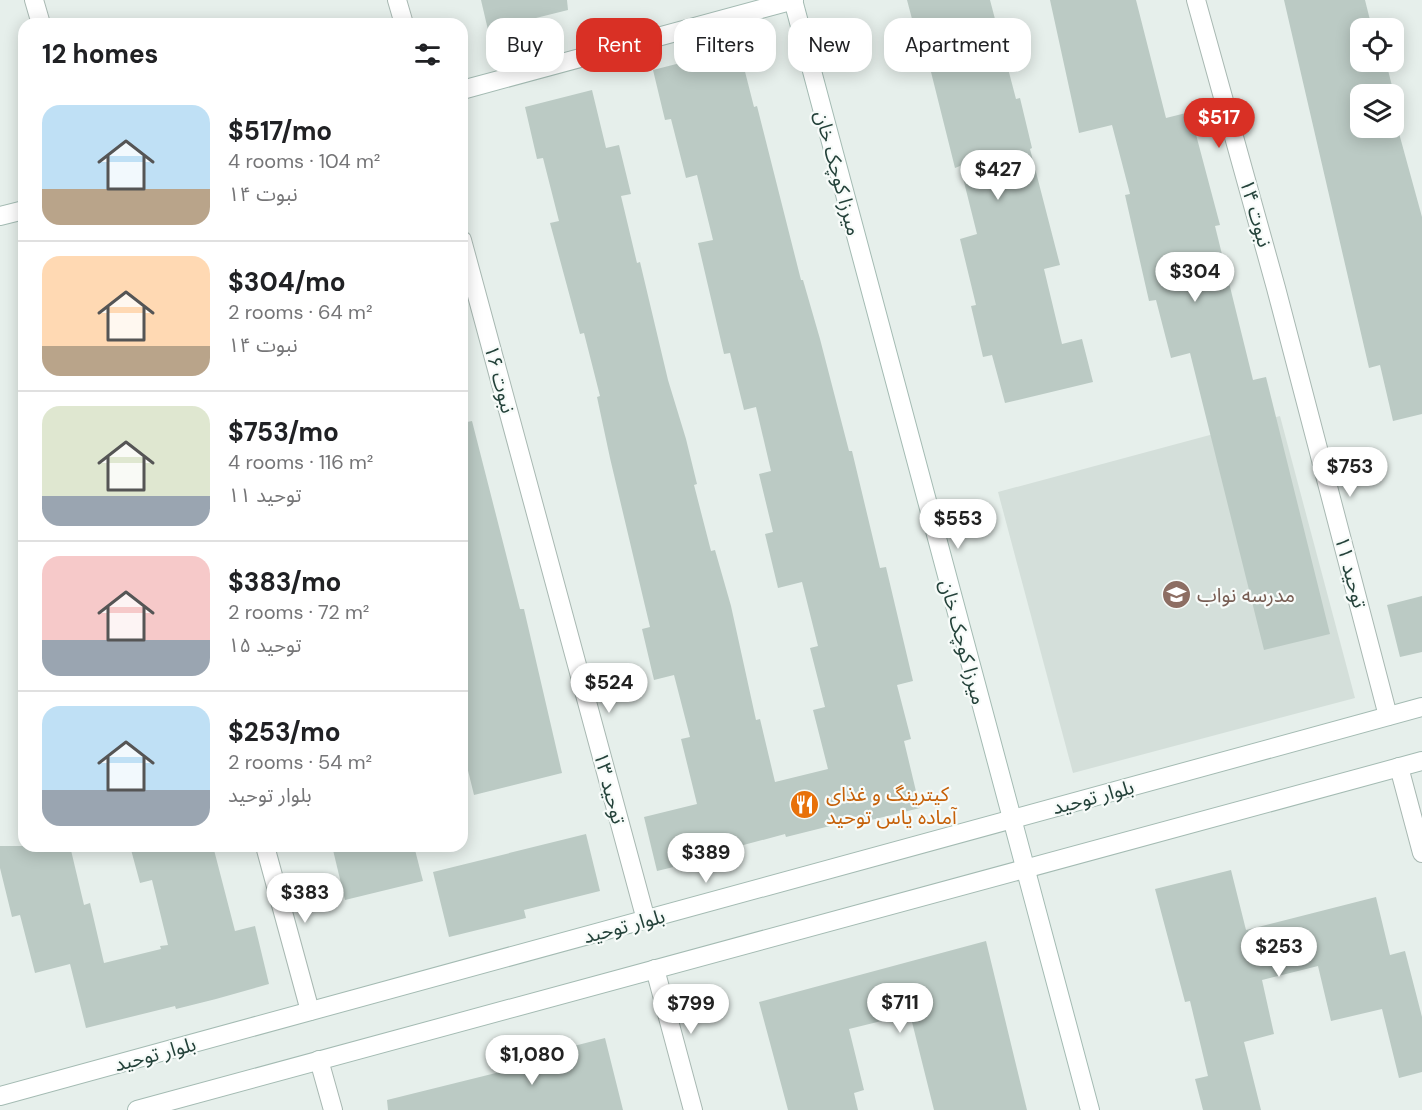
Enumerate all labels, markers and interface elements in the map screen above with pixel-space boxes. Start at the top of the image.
chip: Buy [486,18,564,72]
chip: Rent [576,18,662,72]
chip: Filters [674,18,776,72]
chip: New [788,18,872,72]
chip: Apartment [884,18,1031,72]
map controls [1350,18,1404,138]
button: locate [1350,18,1404,72]
text: 12 homes [42,37,158,71]
icon: filters [411,38,444,71]
button: layers [1350,84,1404,138]
pin: $517 [1183,98,1255,149]
text: $517 [1198,104,1240,130]
street label: میرزا کوچک خان [809,108,867,238]
text: $517/mo [228,114,332,148]
icon: home [90,129,162,201]
text: 4 rooms · 104 m² [228,148,380,174]
pin: $427 [962,150,1034,201]
text: $427 [974,156,1022,182]
street label: نبوت ۱۴ [1234,176,1278,250]
text: نبوت ۱۴ [228,181,298,207]
pin: $304 [1159,252,1231,303]
text: $304 [1169,258,1221,284]
text: $304/mo [228,265,346,299]
icon: home [90,280,162,352]
text: 2 rooms · 64 m² [228,299,372,325]
text: نبوت ۱۴ [228,332,298,358]
street label: نبوت ۱۶ [478,342,522,416]
text: $753/mo [228,415,339,449]
icon: home [90,430,162,502]
pin: $753 [1314,447,1386,498]
text: 4 rooms · 116 m² [228,449,373,475]
text: $753 [1327,453,1373,479]
text: توحید ۱۱ [228,482,302,508]
pin: $553 [922,499,994,550]
text: $553 [933,505,983,531]
street label: توحید ۱۱ [1329,533,1373,611]
text: $383/mo [228,565,342,599]
street label: میرزا کوچک خان [934,577,992,707]
school or university icon: مدرسه نواب [1160,579,1192,611]
icon: home [90,580,162,652]
place label: مدرسه نواب [1197,582,1295,608]
text: 2 rooms · 72 m² [228,599,369,625]
text: توحید ۱۵ [228,632,302,658]
pin: $524 [573,663,645,714]
text: $524 [585,669,633,695]
text: $253/mo [228,715,341,749]
icon: home [90,730,162,802]
text: 2 rooms · 54 m² [228,749,372,775]
street label: توحید ۱۳ [588,749,632,827]
street label: بلوار توحید [1049,774,1137,820]
place label: کیترینگ و غذای آماده یاس توحید [826,781,958,830]
text: بلوار توحید [228,782,312,808]
restaurant icon: کیترینگ و غذای آماده یاس توحید [789,789,821,821]
pin: $389 [670,833,742,884]
text: $389 [681,839,731,865]
pin: $383 [269,873,341,924]
text: $383 [281,879,329,905]
street label: بلوار توحید [580,903,668,949]
pin: $253 [1243,927,1315,978]
text: $253 [1255,933,1303,959]
pin: $711 [864,983,936,1034]
pin: $799 [655,984,727,1035]
text: $711 [881,989,919,1015]
text: $799 [667,990,715,1016]
street label: بلوار توحید [111,1031,199,1077]
pin: $1,080 [483,1035,581,1086]
text: $1,080 [499,1041,565,1067]

